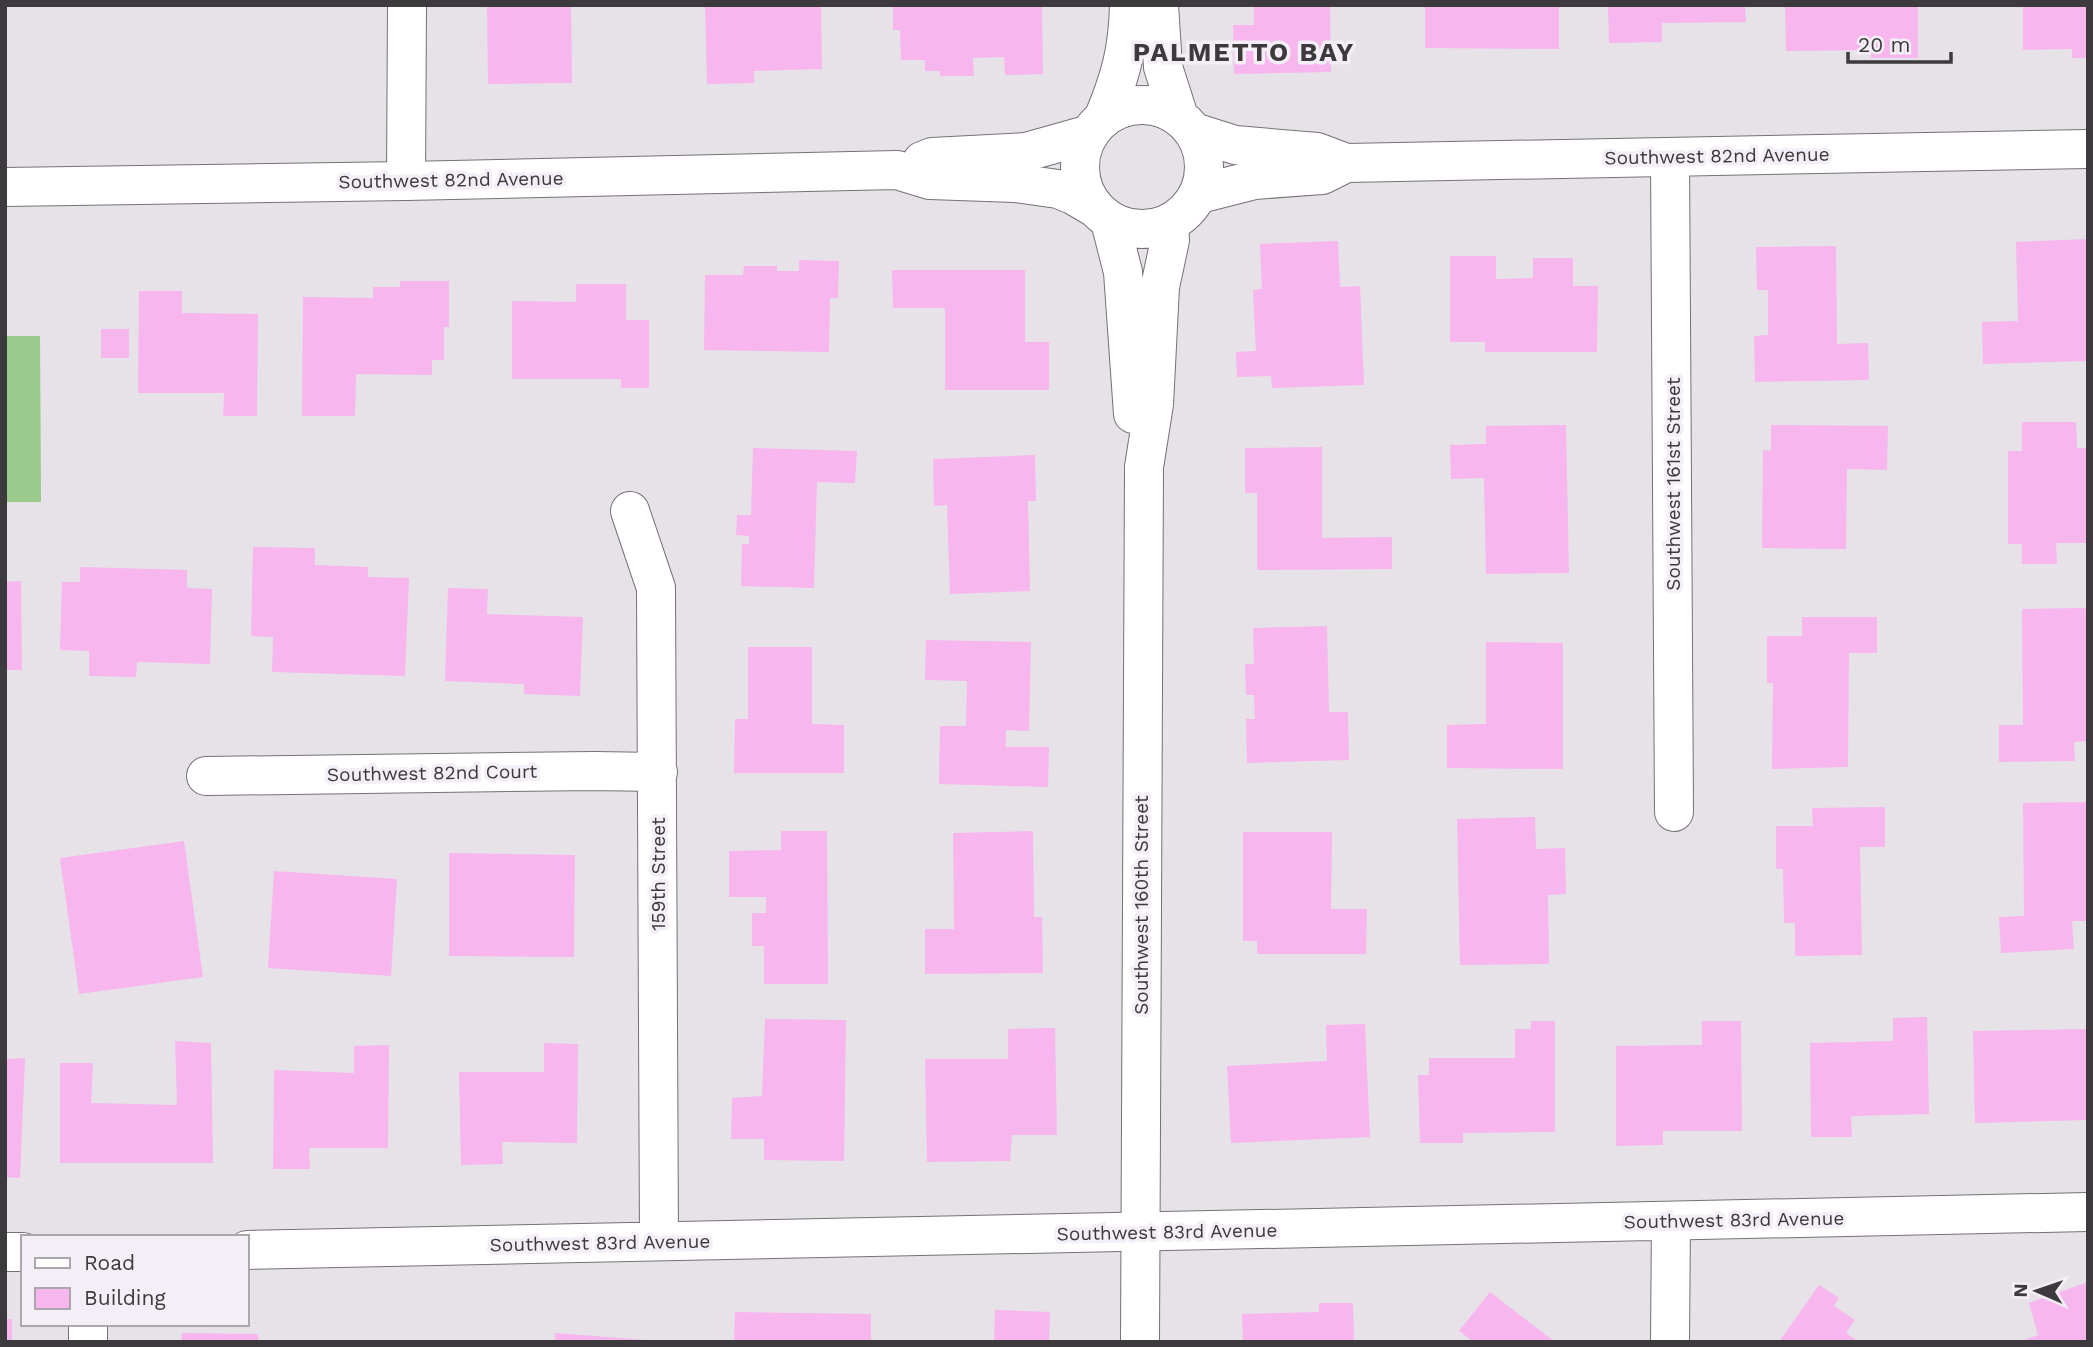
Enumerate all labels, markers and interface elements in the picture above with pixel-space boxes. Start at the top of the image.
scale bar [1848,21,1951,65]
text: 20 m [1858,32,1910,57]
district label: PALMETTO BAY [1133,37,1355,67]
street label: Southwest 82nd Avenue [1604,143,1830,169]
street label: Southwest 82nd Avenue [338,167,564,193]
street label: Southwest 161st Street [1662,377,1685,591]
street label: Southwest 82nd Court [327,760,537,786]
street label: Southwest 160th Street [1130,795,1153,1015]
street label: 159th Street [647,817,670,931]
street label: Southwest 83rd Avenue [1624,1207,1844,1233]
street label: Southwest 83rd Avenue [1057,1219,1277,1245]
street label: Southwest 83rd Avenue [490,1230,710,1256]
legend [21,1235,248,1326]
text: Road [84,1250,135,1275]
north arrow [2002,1256,2072,1326]
text: N [2009,1283,2032,1298]
text: Building [84,1285,166,1310]

